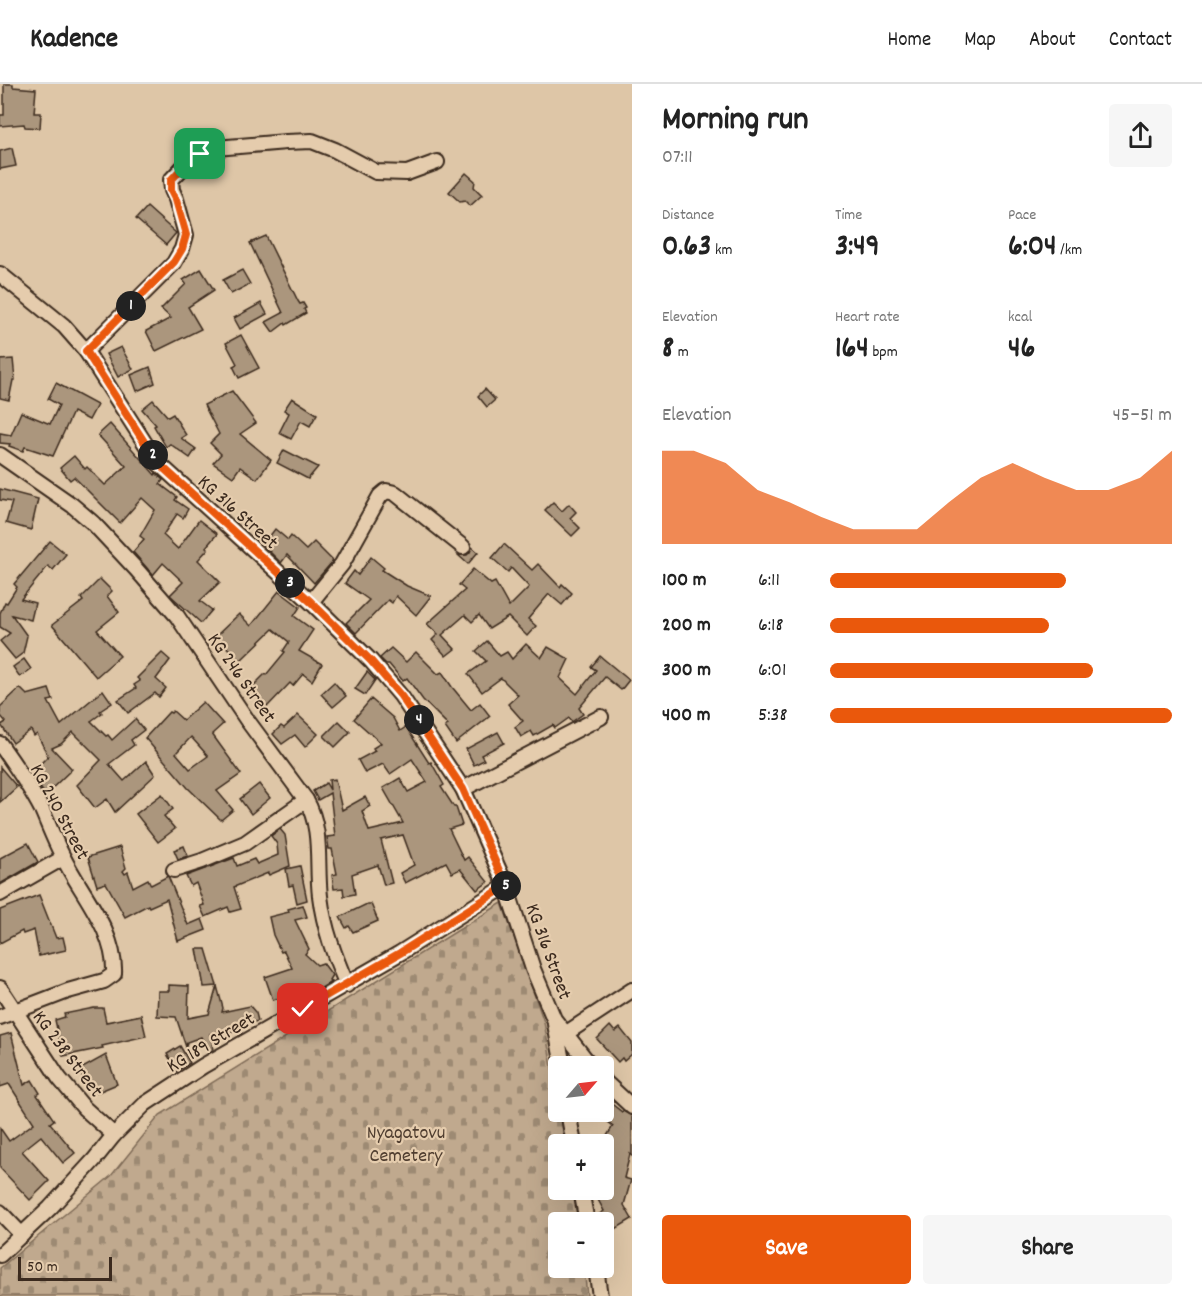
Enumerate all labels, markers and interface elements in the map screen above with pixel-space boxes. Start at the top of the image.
text: Kadence [30,21,118,61]
text: Home [887,26,931,56]
text: Map [964,26,996,56]
text: About [1029,26,1076,56]
text: Contact [1109,26,1172,56]
text: Morning run [662,98,809,145]
button: share [1109,104,1172,167]
pin [174,128,225,179]
icon: arrive [183,137,216,170]
text: 07:11 [662,144,693,172]
text: Distance [662,204,714,227]
text: Time [835,204,862,227]
text: Pace [1008,204,1036,227]
text: 0.63 [662,227,711,270]
text: 3:49 [835,227,880,270]
text: 6:04 [1008,227,1056,270]
text: km [711,239,733,262]
text: /km [1056,239,1082,262]
pin: 1 [116,291,146,321]
text: 1 [129,294,133,317]
text: Elevation [662,306,718,329]
text: Heart rate [835,306,900,329]
text: kcal [1008,306,1032,329]
text: 8 [662,329,674,372]
text: 164 [835,329,869,372]
text: 46 [1008,329,1035,372]
text: m [674,341,689,364]
text: bpm [869,341,898,364]
text: Elevation [662,402,732,430]
text: 45–51 m [1113,402,1172,430]
pin: 2 [138,440,168,470]
text: 2 [150,443,157,466]
street label: KG 316 Street [190,469,284,557]
text: 100 m [662,567,707,595]
text: 6:11 [758,567,780,595]
pin: 3 [275,568,305,598]
text: 3 [286,571,294,594]
text: 200 m [662,612,711,640]
text: 6:18 [758,612,784,640]
street label: KG 246 Street [199,628,282,729]
text: 300 m [662,657,711,685]
text: 6:01 [758,657,786,685]
text: 400 m [662,702,710,730]
text: 5:38 [758,702,787,730]
pin: 4 [404,705,434,735]
text: 4 [416,708,422,731]
street label: KG 240 Street [21,759,95,865]
pin: 5 [491,871,521,901]
text: 5 [502,874,510,897]
street label: KG 316 Street [517,900,577,1004]
pin [277,983,328,1034]
icon: check [286,992,319,1025]
street label: KG 238 Street [25,1005,109,1104]
street label: KG 189 Street [162,1006,261,1081]
north arrow [548,1056,614,1122]
map controls [548,1056,614,1278]
park label: Nyagatovu Cemetery [367,1120,445,1171]
button: + [548,1134,614,1200]
button: − [548,1212,614,1278]
button: Save [662,1215,911,1284]
button: Share [923,1215,1172,1284]
scale bar [18,1254,112,1282]
text: 50 m [27,1256,58,1279]

